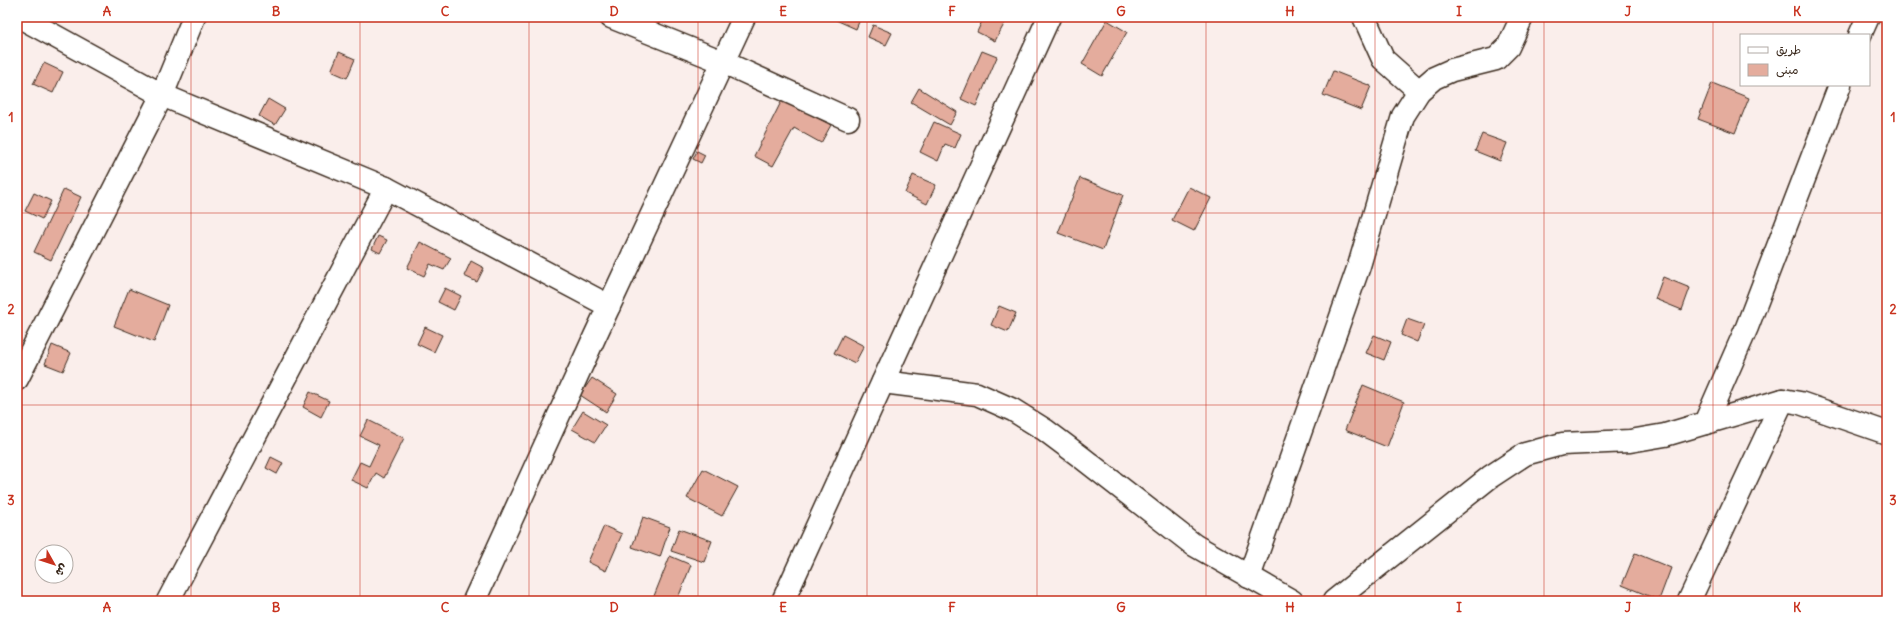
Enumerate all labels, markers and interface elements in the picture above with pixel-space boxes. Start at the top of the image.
text: A [103,3,112,20]
text: B [272,3,281,20]
text: C [441,3,450,20]
text: D [609,3,619,20]
text: E [779,3,787,20]
text: F [948,3,956,20]
text: G [1116,3,1126,20]
text: H [1285,3,1295,20]
text: I [1456,3,1462,20]
text: J [1625,3,1632,20]
text: K [1793,3,1802,20]
legend [1740,34,1870,86]
text: طريق [1776,42,1801,57]
text: مبنى [1776,62,1799,78]
text: 1 [8,109,14,126]
text: 1 [1890,109,1896,126]
text: 2 [7,301,15,318]
text: 2 [1889,301,1897,318]
text: 3 [7,492,15,509]
text: 3 [1889,492,1897,509]
north arrow [34,544,74,584]
text: ش [53,561,71,579]
text: A [103,599,112,616]
text: B [272,599,281,616]
text: C [441,599,450,616]
text: D [609,599,619,616]
text: E [779,599,787,616]
text: F [948,599,956,616]
text: G [1116,599,1126,616]
text: H [1285,599,1295,616]
text: I [1456,599,1462,616]
text: J [1625,599,1632,616]
text: K [1793,599,1802,616]

